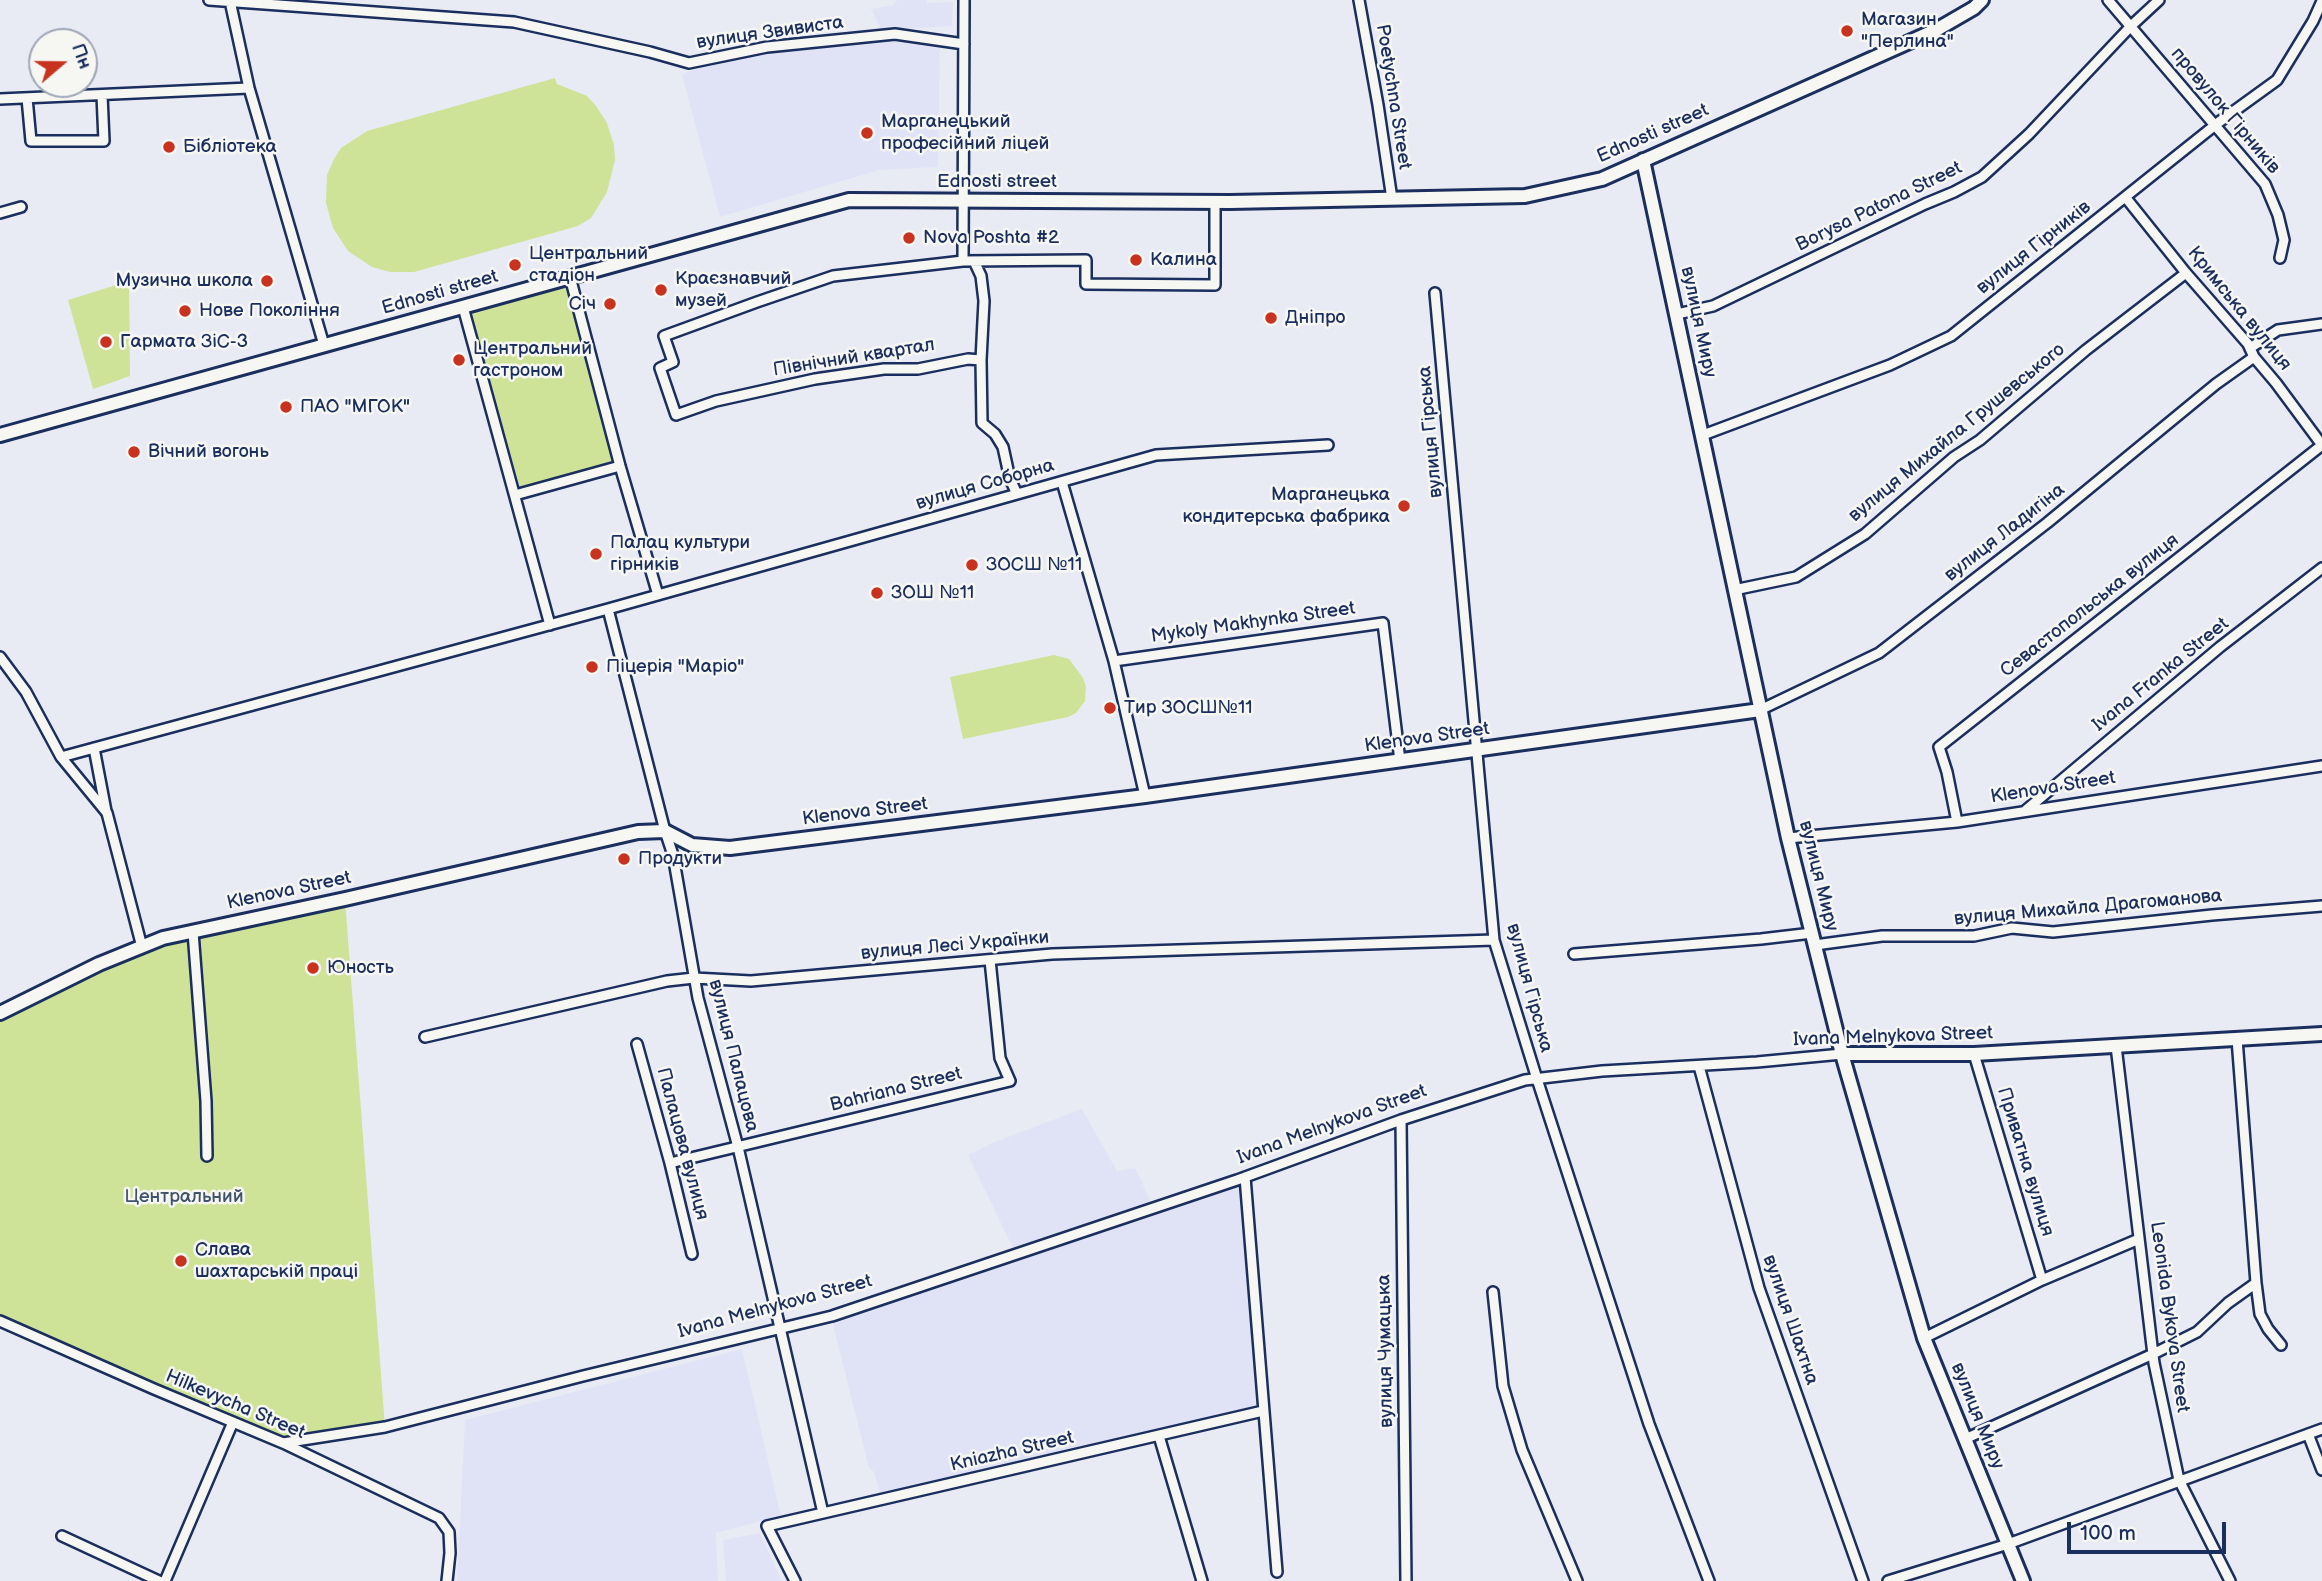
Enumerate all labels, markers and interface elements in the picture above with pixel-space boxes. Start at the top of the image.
place label: Магазин "Перлина" [1861,9,1954,53]
street label: вулиця Звивиста [695,11,845,55]
street label: Poetychna Street [1370,23,1416,171]
marker: Магазин "Перлина" [1839,23,1855,39]
north arrow [28,28,98,98]
text: Пн [66,40,96,72]
street label: провулок Гірників [2165,43,2285,179]
street label: Ednosti street [1594,99,1712,169]
place label: Марганецький професійний ліцей [881,111,1049,155]
marker: Марганецький професійний ліцей [859,125,875,141]
place label: Бібліотека [183,136,277,158]
marker: Бібліотека [161,139,177,155]
street label: Borysa Patona Street [1792,157,1966,257]
street label: Ednosti street [937,171,1057,193]
street label: вулиця Гірників [1972,196,2096,300]
place label: Nova Poshta #2 [923,227,1059,249]
marker: Nova Poshta #2 [901,230,917,246]
street label: Кримська вулиця [2182,242,2296,376]
place label: Центральний стадіон [529,243,648,287]
place label: Калина [1150,249,1217,271]
marker: Калина [1128,252,1144,268]
marker: Центральний стадіон [507,257,523,273]
street label: вулиця Миру [1675,264,1721,380]
street label: Ednosti street [379,266,501,320]
place label: Краєзнавчий музей [675,268,791,312]
place label: Музична школа [115,270,253,292]
marker: Музична школа [259,273,275,289]
marker: Краєзнавчий музей [653,282,669,298]
place label: Січ [569,293,596,315]
marker: Січ [602,296,618,312]
place label: Нове Покоління [199,300,340,322]
marker: Нове Покоління [177,303,193,319]
place label: Дніпро [1285,307,1346,329]
marker: Дніпро [1263,310,1279,326]
place label: Гармата ЗіС-3 [120,331,248,353]
marker: Гармата ЗіС-3 [98,334,114,350]
street label: Північний квартал [771,334,937,382]
place label: Центральний гастроном [473,338,592,382]
street label: вулиця Михайла Грушевського [1844,339,2070,527]
marker: Центральний гастроном [451,352,467,368]
street label: вулиця Гірська [1414,365,1448,499]
place label: ПАО "МГОК" [300,396,410,418]
marker: ПАО "МГОК" [278,399,294,415]
place label: Вічний вогонь [148,441,269,463]
marker: Вічний вогонь [126,444,142,460]
street label: вулиця Соборна [913,454,1057,516]
street label: вулиця Ладигіна [1940,479,2070,587]
place label: Марганецька кондитерська фабрика [1183,484,1390,528]
marker: Марганецька кондитерська фабрика [1396,498,1412,514]
street label: Севастопольська вулиця [1996,529,2184,683]
place label: Палац культури гірників [610,532,750,576]
marker: Палац культури гірників [588,546,604,562]
place label: ЗОСШ №11 [986,554,1082,576]
marker: ЗОСШ №11 [964,557,980,573]
place label: ЗОШ №11 [891,582,974,604]
marker: ЗОШ №11 [869,585,885,601]
street label: Mykoly Makhynka Street [1149,597,1357,649]
street label: Ivana Franka Street [2088,613,2234,737]
place label: Піцерія "Маріо" [606,656,744,678]
marker: Піцерія "Маріо" [584,659,600,675]
place label: Тир ЗОСШ№11 [1124,697,1253,719]
marker: Тир ЗОСШ№11 [1102,700,1118,716]
street label: Klenova Street [1363,718,1491,758]
street label: Klenova Street [1989,767,2117,809]
street label: Klenova Street [801,793,929,831]
street label: вулиця Миру [1793,818,1843,934]
place label: Продукти [638,848,722,870]
marker: Продукти [616,851,632,867]
street label: Klenova Street [225,867,353,915]
street label: вулиця Михайла Драгоманова [1953,885,2223,931]
street label: вулиця Гірська [1501,921,1557,1055]
street label: вулиця Лесі Українки [860,926,1050,966]
place label: Юность [327,957,394,979]
marker: Юность [305,960,321,976]
street label: вулиця Палацова [703,977,763,1135]
street label: Ivana Melnykova Street [1793,1022,1993,1052]
street label: Bahriana Street [828,1063,964,1117]
street label: Палацова вулиця [651,1065,713,1223]
street label: Ivana Melnykova Street [1234,1080,1430,1170]
street label: Приватна вулиця [1992,1085,2058,1239]
park label: Центральний [124,1186,244,1208]
street label: Leonida Bykova Street [2144,1220,2194,1414]
place label: Слава шахтарській праці [195,1239,358,1283]
street label: вулиця Шахтна [1757,1252,1823,1388]
marker: Слава шахтарській праці [173,1253,189,1269]
street label: Ivana Melnykova Street [675,1270,875,1344]
street label: вулиця Чумацька [1373,1274,1399,1428]
street label: вулиця Миру [1945,1359,2009,1473]
street label: Hilkevycha Street [162,1365,308,1445]
street label: Kniazha Street [948,1427,1076,1477]
scale bar [2070,1508,2229,1552]
text: 100 m [2080,1521,2136,1546]

